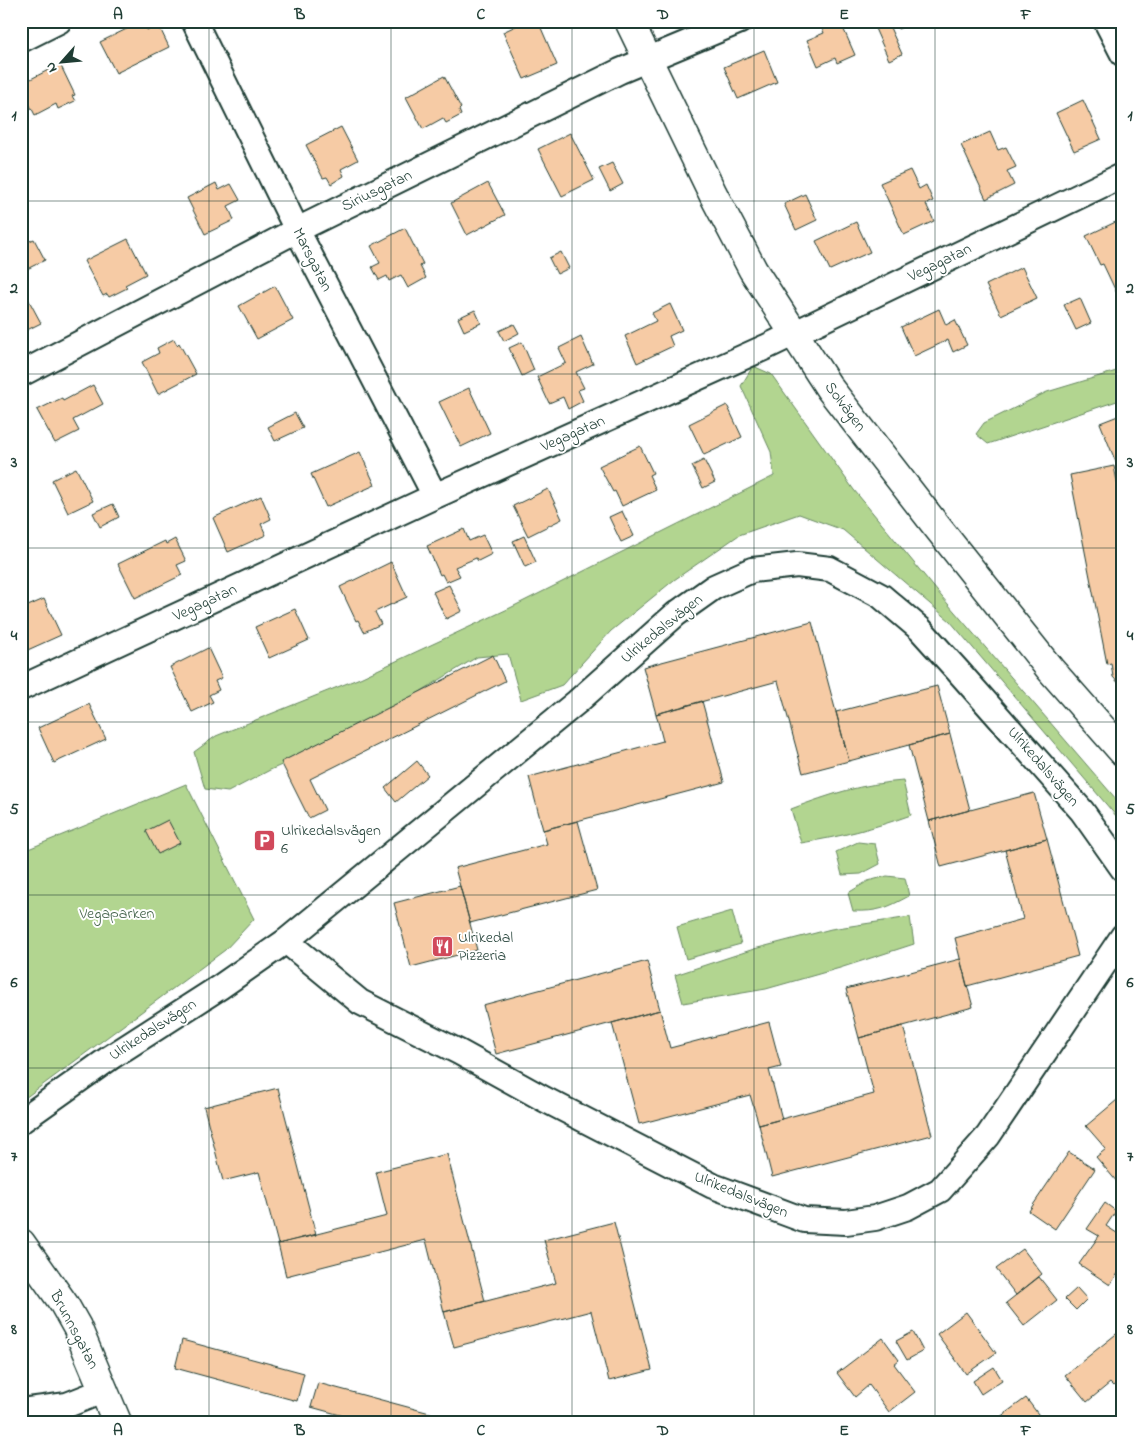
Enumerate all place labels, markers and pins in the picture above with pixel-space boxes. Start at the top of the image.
place label: Ulrikedalsvägen 6 [281,819,381,861]
parking icon: Ulrikedalsvägen 6 [253,828,277,852]
place label: Ulrikedal Pizzeria [458,926,513,968]
restaurant icon: Ulrikedal Pizzeria [430,935,454,959]

